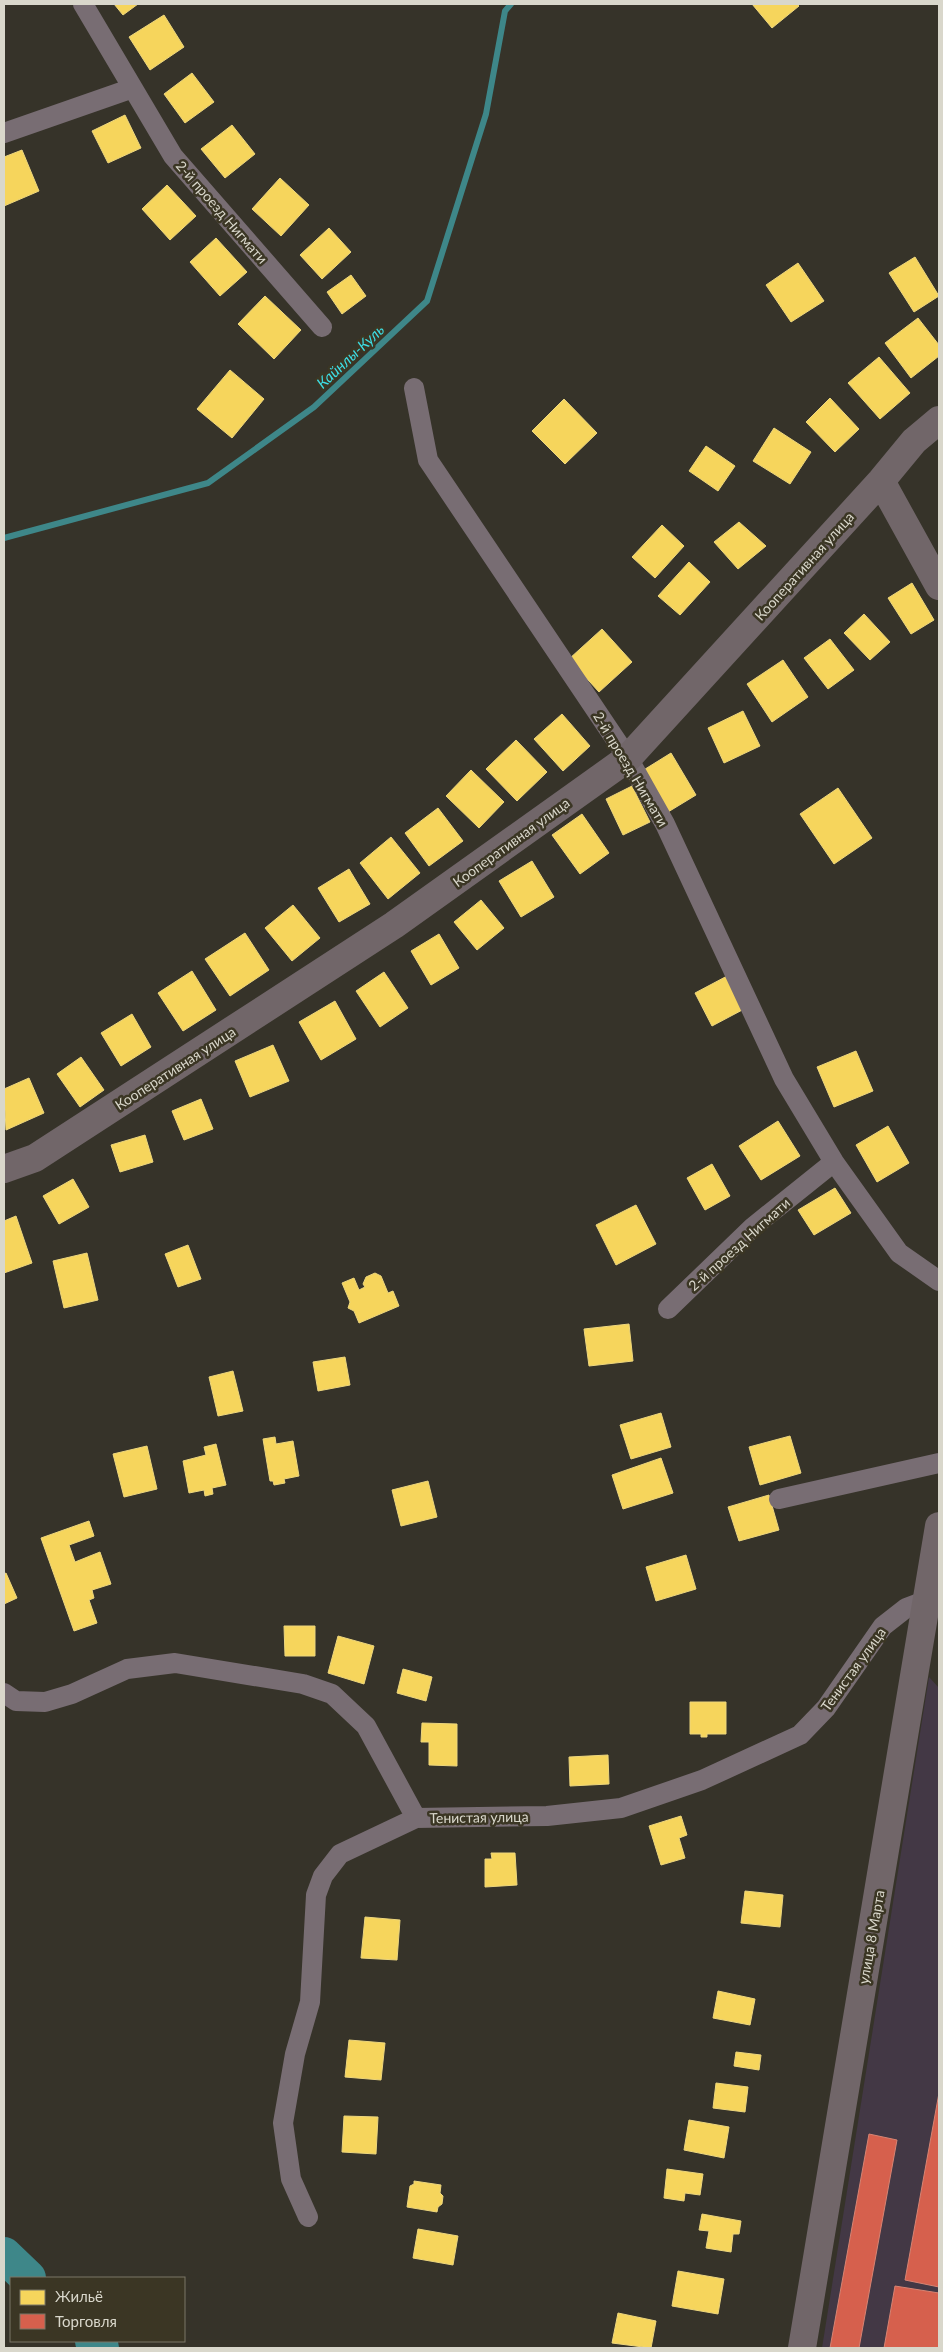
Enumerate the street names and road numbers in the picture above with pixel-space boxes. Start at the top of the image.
street label: 2-й проезд Нигмати [173,157,271,267]
street label: Кооперативная улица [751,508,857,624]
street label: 2-й проезд Нигмати [590,709,672,829]
street label: Кооперативная улица [449,794,573,890]
street label: Кооперативная улица [112,1023,238,1113]
street label: 2-й проезд Нигмати [685,1194,793,1294]
street label: Тенистая улица [817,1624,889,1714]
street label: Тенистая улица [429,1808,529,1826]
street label: улица 8 Марта [854,1889,888,1985]

